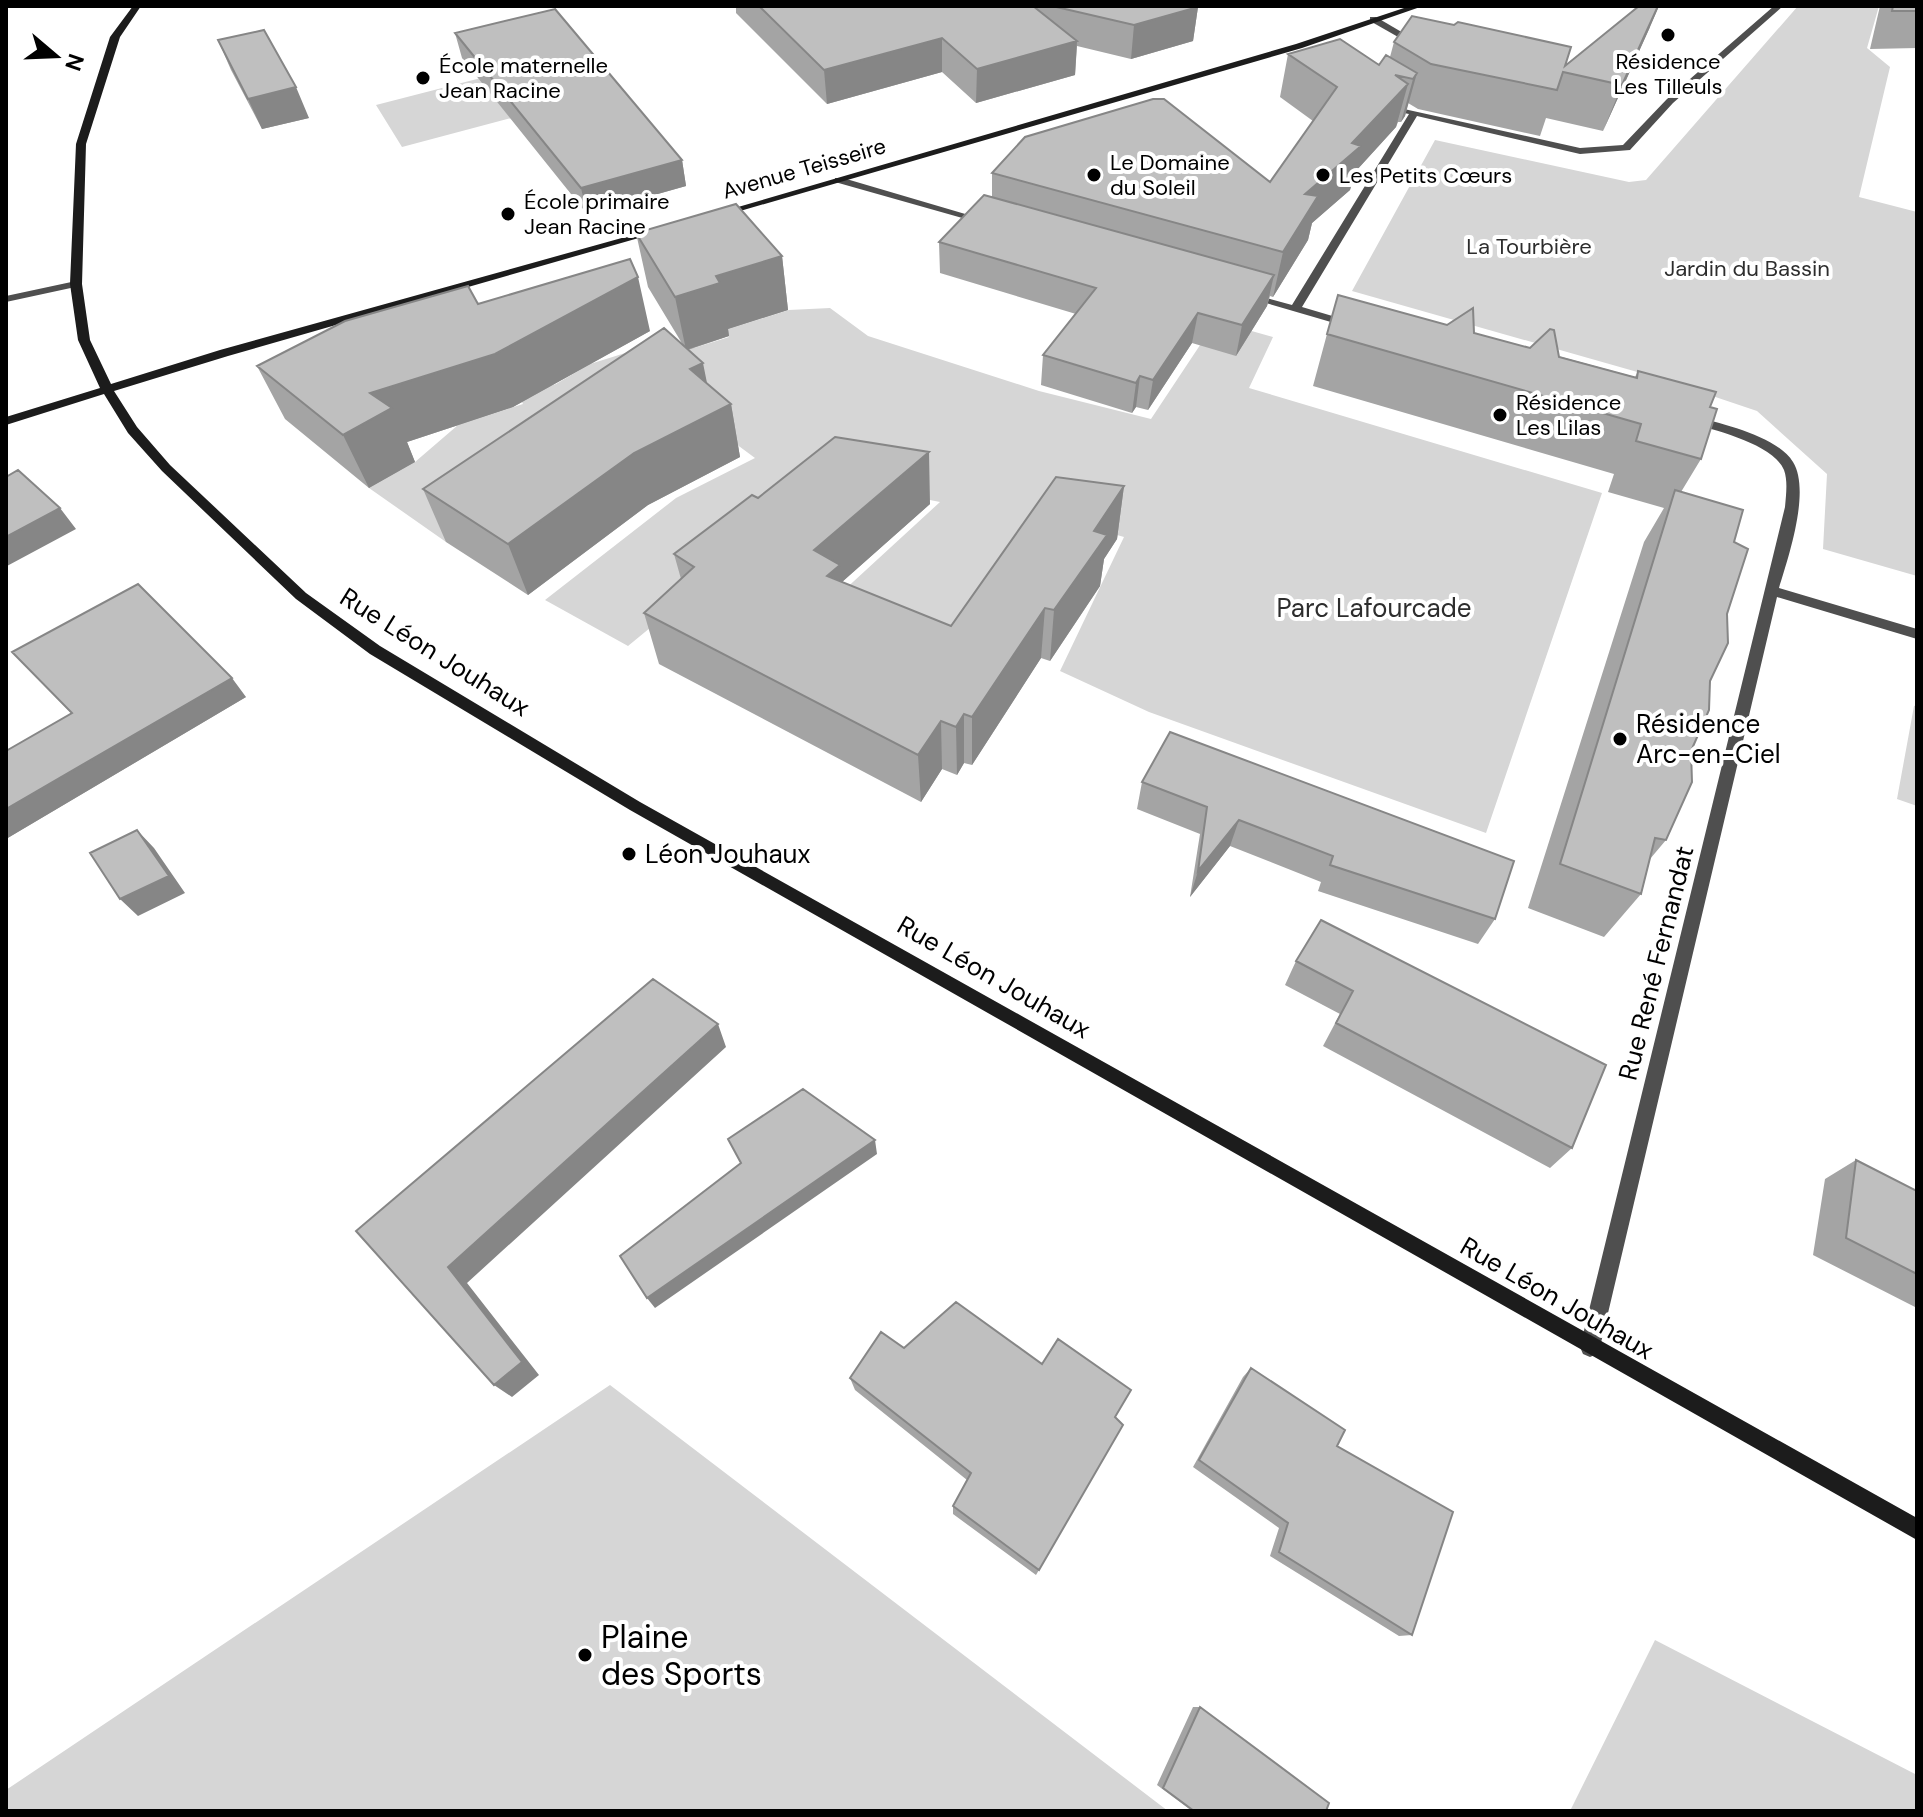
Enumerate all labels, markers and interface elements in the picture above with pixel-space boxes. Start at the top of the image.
north arrow [16,16,96,96]
marker: Résidence Les Tilleuls [1659,26,1677,44]
place label: Résidence Les Tilleuls [1613,47,1723,101]
text: N [58,50,91,75]
place label: École maternelle Jean Racine [439,51,608,105]
marker: École maternelle Jean Racine [414,69,432,87]
street label: Avenue Teisseire [719,131,889,206]
place label: Le Domaine du Soleil [1110,148,1230,202]
place label: Les Petits Cœurs [1339,161,1512,190]
marker: Le Domaine du Soleil [1085,166,1103,184]
marker: Les Petits Cœurs [1314,166,1332,184]
place label: École primaire Jean Racine [524,187,670,241]
marker: École primaire Jean Racine [499,205,517,223]
park label: La Tourbière [1466,232,1592,261]
park label: Jardin du Bassin [1664,254,1830,283]
place label: Résidence Les Lilas [1516,388,1621,442]
marker: Résidence Les Lilas [1491,406,1509,424]
street label: Rue Léon Jouhaux [334,580,536,724]
park label: Parc Lafourcade [1276,591,1472,625]
place label: Résidence Arc-en-Ciel [1636,707,1781,771]
marker: Résidence Arc-en-Ciel [1611,730,1629,748]
place label: Léon Jouhaux [645,837,811,871]
street label: Rue René Fernandat [1610,842,1702,1084]
marker: Léon Jouhaux [620,845,638,863]
street label: Rue Léon Jouhaux [891,908,1097,1046]
street label: Rue Léon Jouhaux [1454,1229,1660,1367]
place label: Plaine des Sports [601,1616,762,1695]
marker: Plaine des Sports [576,1646,594,1664]

